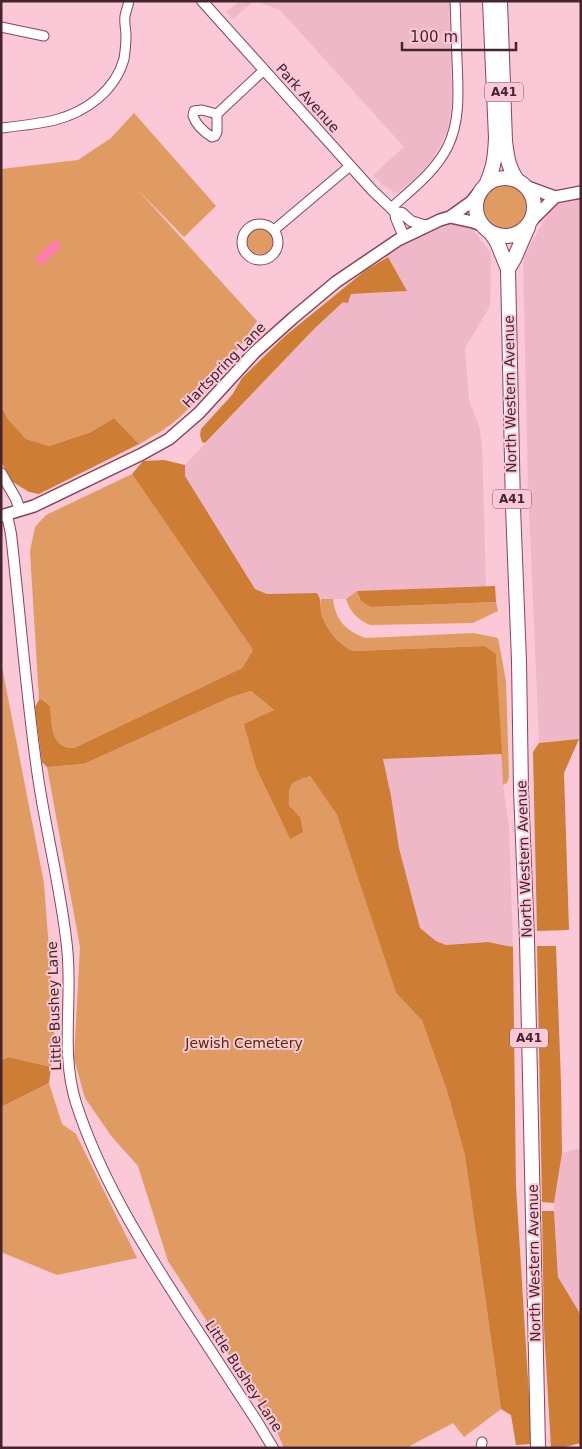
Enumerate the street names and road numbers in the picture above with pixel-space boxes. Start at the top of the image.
street label: Park Avenue [273,60,343,136]
road number: A41 [485,82,523,101]
street label: North Western Avenue [501,315,519,473]
street label: Hartspring Lane [179,319,269,411]
road number: A41 [493,489,531,508]
street label: North Western Avenue [513,780,535,938]
street label: Little Bushey Lane [44,941,64,1071]
road number: A41 [510,1028,548,1048]
street label: North Western Avenue [525,1184,543,1342]
street label: Little Bushey Lane [202,1317,286,1435]

